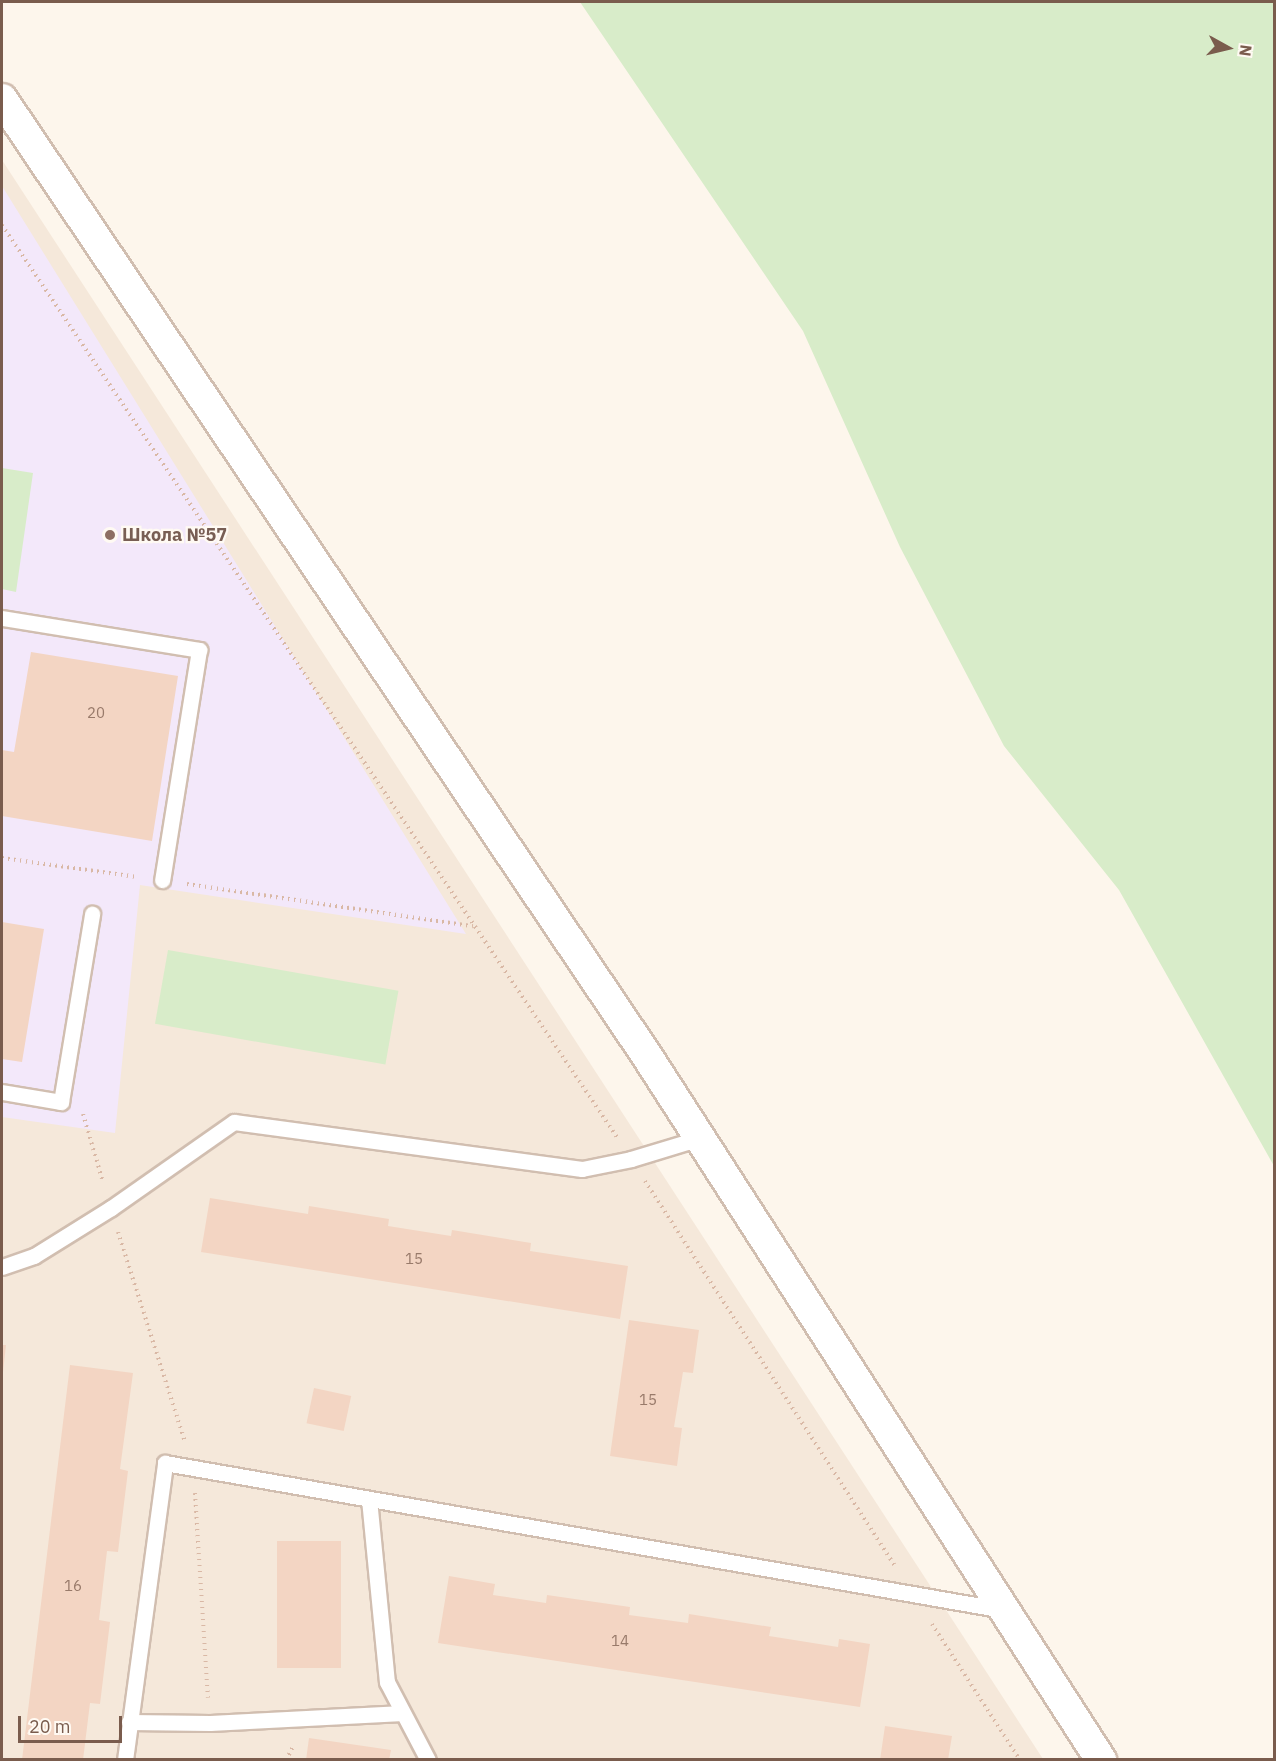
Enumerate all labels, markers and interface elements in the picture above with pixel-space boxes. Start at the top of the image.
north arrow [1198,18,1258,78]
text: N [1235,43,1257,58]
place label: Школа №57 [122,524,227,546]
marker: Школа №57 [103,528,117,542]
house number: 20 [87,704,105,722]
house number: 15 [405,1250,423,1268]
house number: 15 [639,1391,657,1409]
house number: 16 [64,1577,82,1595]
house number: 14 [611,1632,629,1650]
scale bar [21,1704,124,1742]
text: 20 m [29,1715,71,1738]

